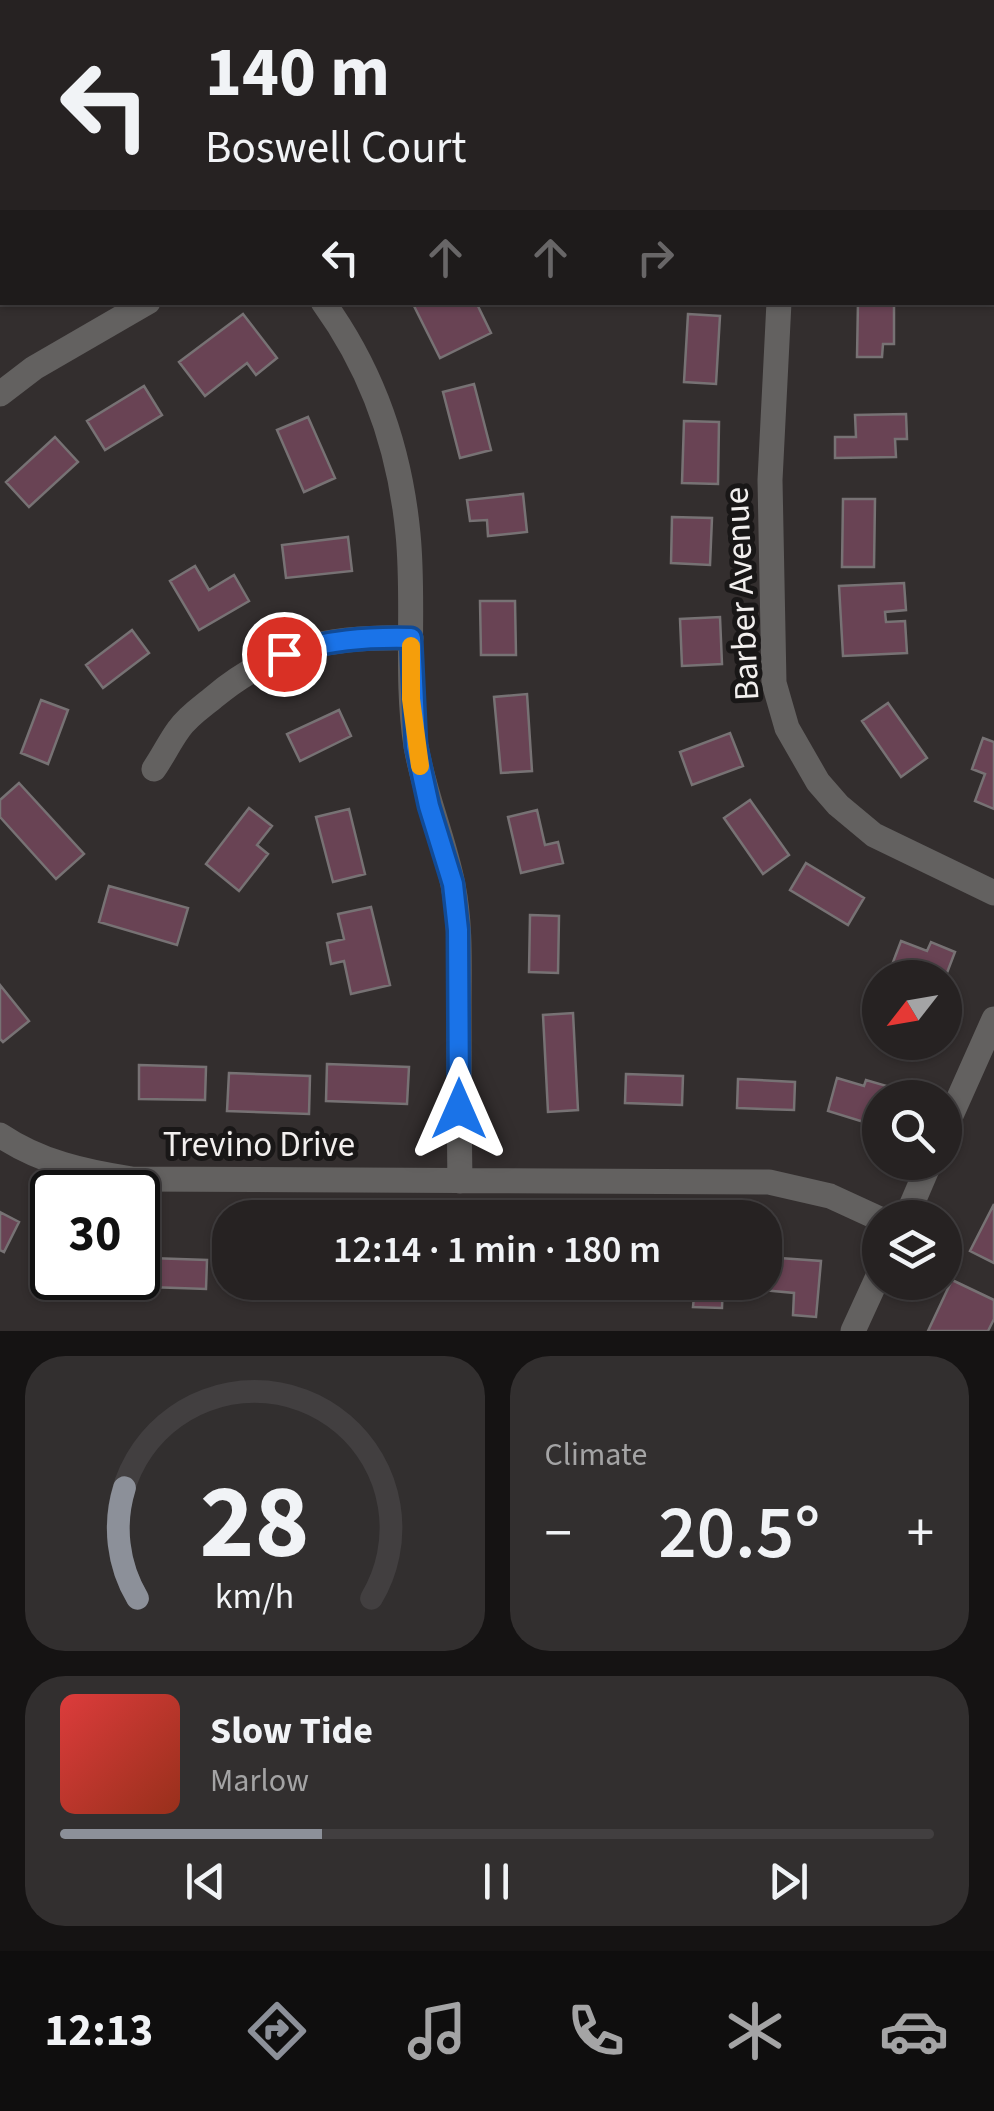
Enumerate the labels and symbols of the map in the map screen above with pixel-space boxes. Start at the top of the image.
street label: Barber Avenue [711,486,773,702]
pin [242,612,327,697]
north arrow [862,960,962,1060]
position arrow [407,1057,511,1161]
street label: Trevino Drive [163,1120,355,1170]
speed limit sign: 30 [30,1170,160,1300]

